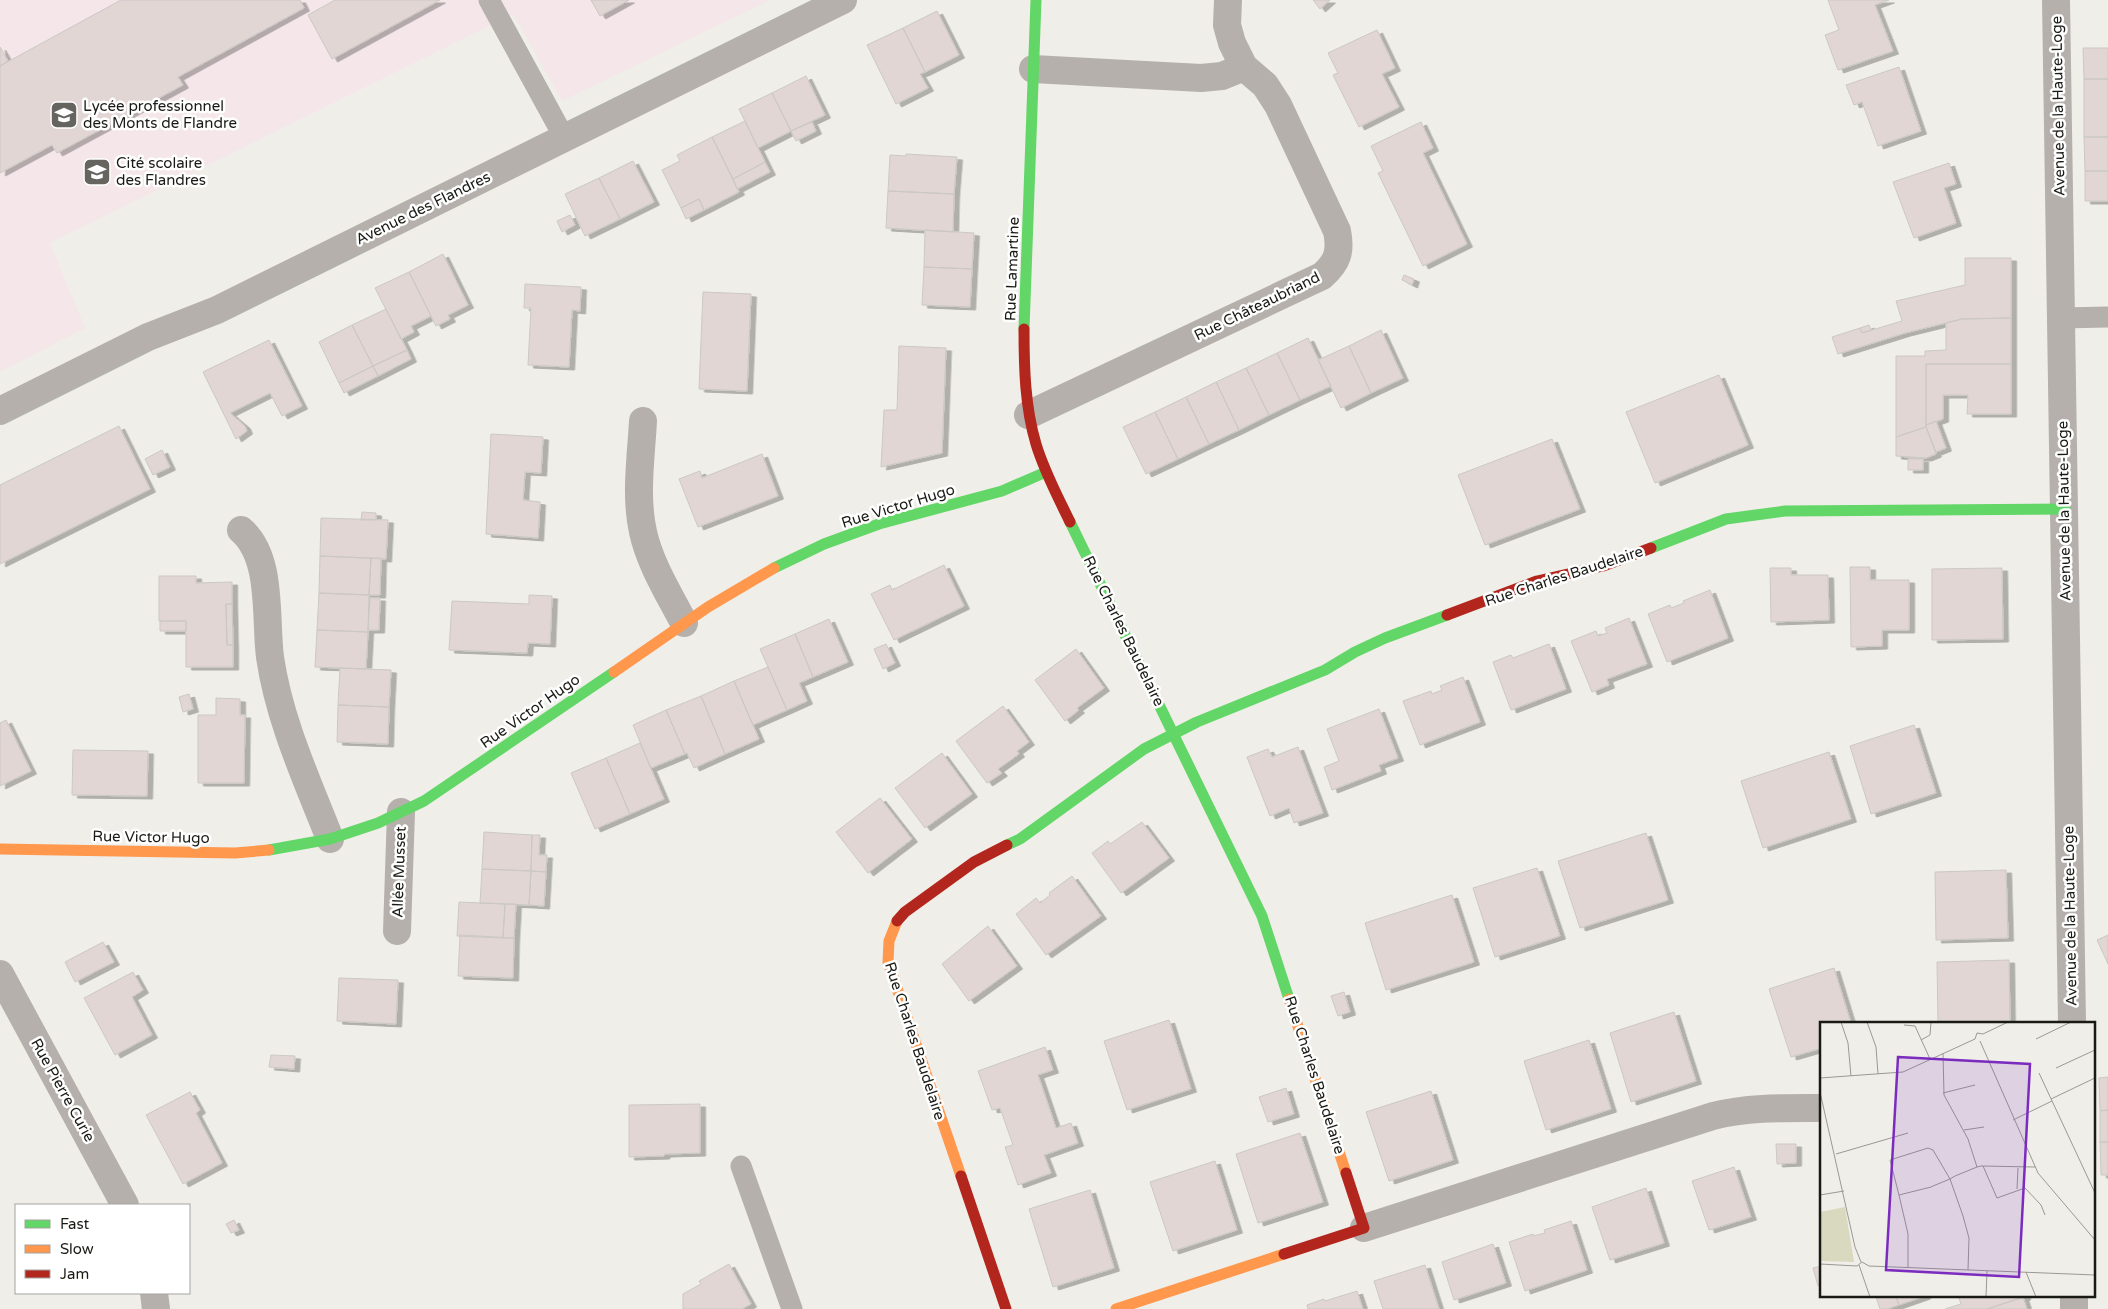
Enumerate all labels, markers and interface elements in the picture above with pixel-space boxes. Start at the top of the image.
street label: Avenue de la Haute-Loge [2047,16,2069,196]
place label: Lycée professionnel des Monts de Flandre [83,97,237,132]
school or university icon: Lycée professionnel des Monts de Flandre [49,100,79,130]
place label: Cité scolaire des Flandres [116,154,206,189]
school or university icon: Cité scolaire des Flandres [82,157,112,187]
street label: Avenue des Flandres [353,168,493,248]
street label: Rue Lamartine [1001,217,1023,321]
street label: Rue Châteaubriand [1191,268,1323,344]
street label: Avenue de la Haute-Loge [2053,421,2075,601]
street label: Rue Victor Hugo [839,480,957,532]
street label: Rue Charles Baudelaire [1483,542,1645,610]
street label: Rue Charles Baudelaire [1080,553,1168,709]
street label: Rue Victor Hugo [477,670,583,752]
street label: Allée Musset [388,826,410,918]
street label: Avenue de la Haute-Loge [2059,826,2081,1006]
street label: Rue Victor Hugo [92,827,210,847]
street label: Rue Charles Baudelaire [881,960,949,1122]
street label: Rue Charles Baudelaire [1281,994,1349,1156]
inset map [1820,1022,2096,1296]
street label: Rue Pierre Curie [27,1035,99,1145]
legend [15,1204,190,1294]
text: Fast [60,1215,90,1233]
text: Slow [60,1240,94,1258]
text: Jam [60,1265,89,1283]

